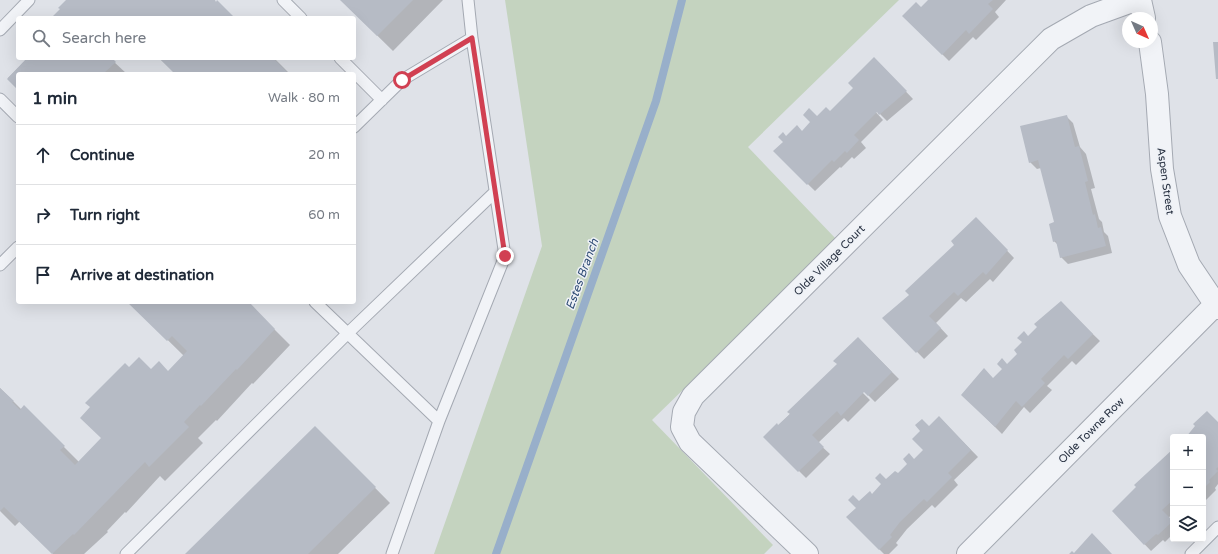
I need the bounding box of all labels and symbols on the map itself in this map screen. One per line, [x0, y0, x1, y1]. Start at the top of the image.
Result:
north arrow [1122, 12, 1158, 48]
route start [393, 71, 411, 89]
street label: Aspen Street [1154, 147, 1177, 215]
street label: Olde Village Court [791, 222, 867, 298]
water label: Estes Branch [563, 236, 601, 311]
route end [496, 247, 514, 265]
street label: Olde Towne Row [1056, 394, 1127, 466]

